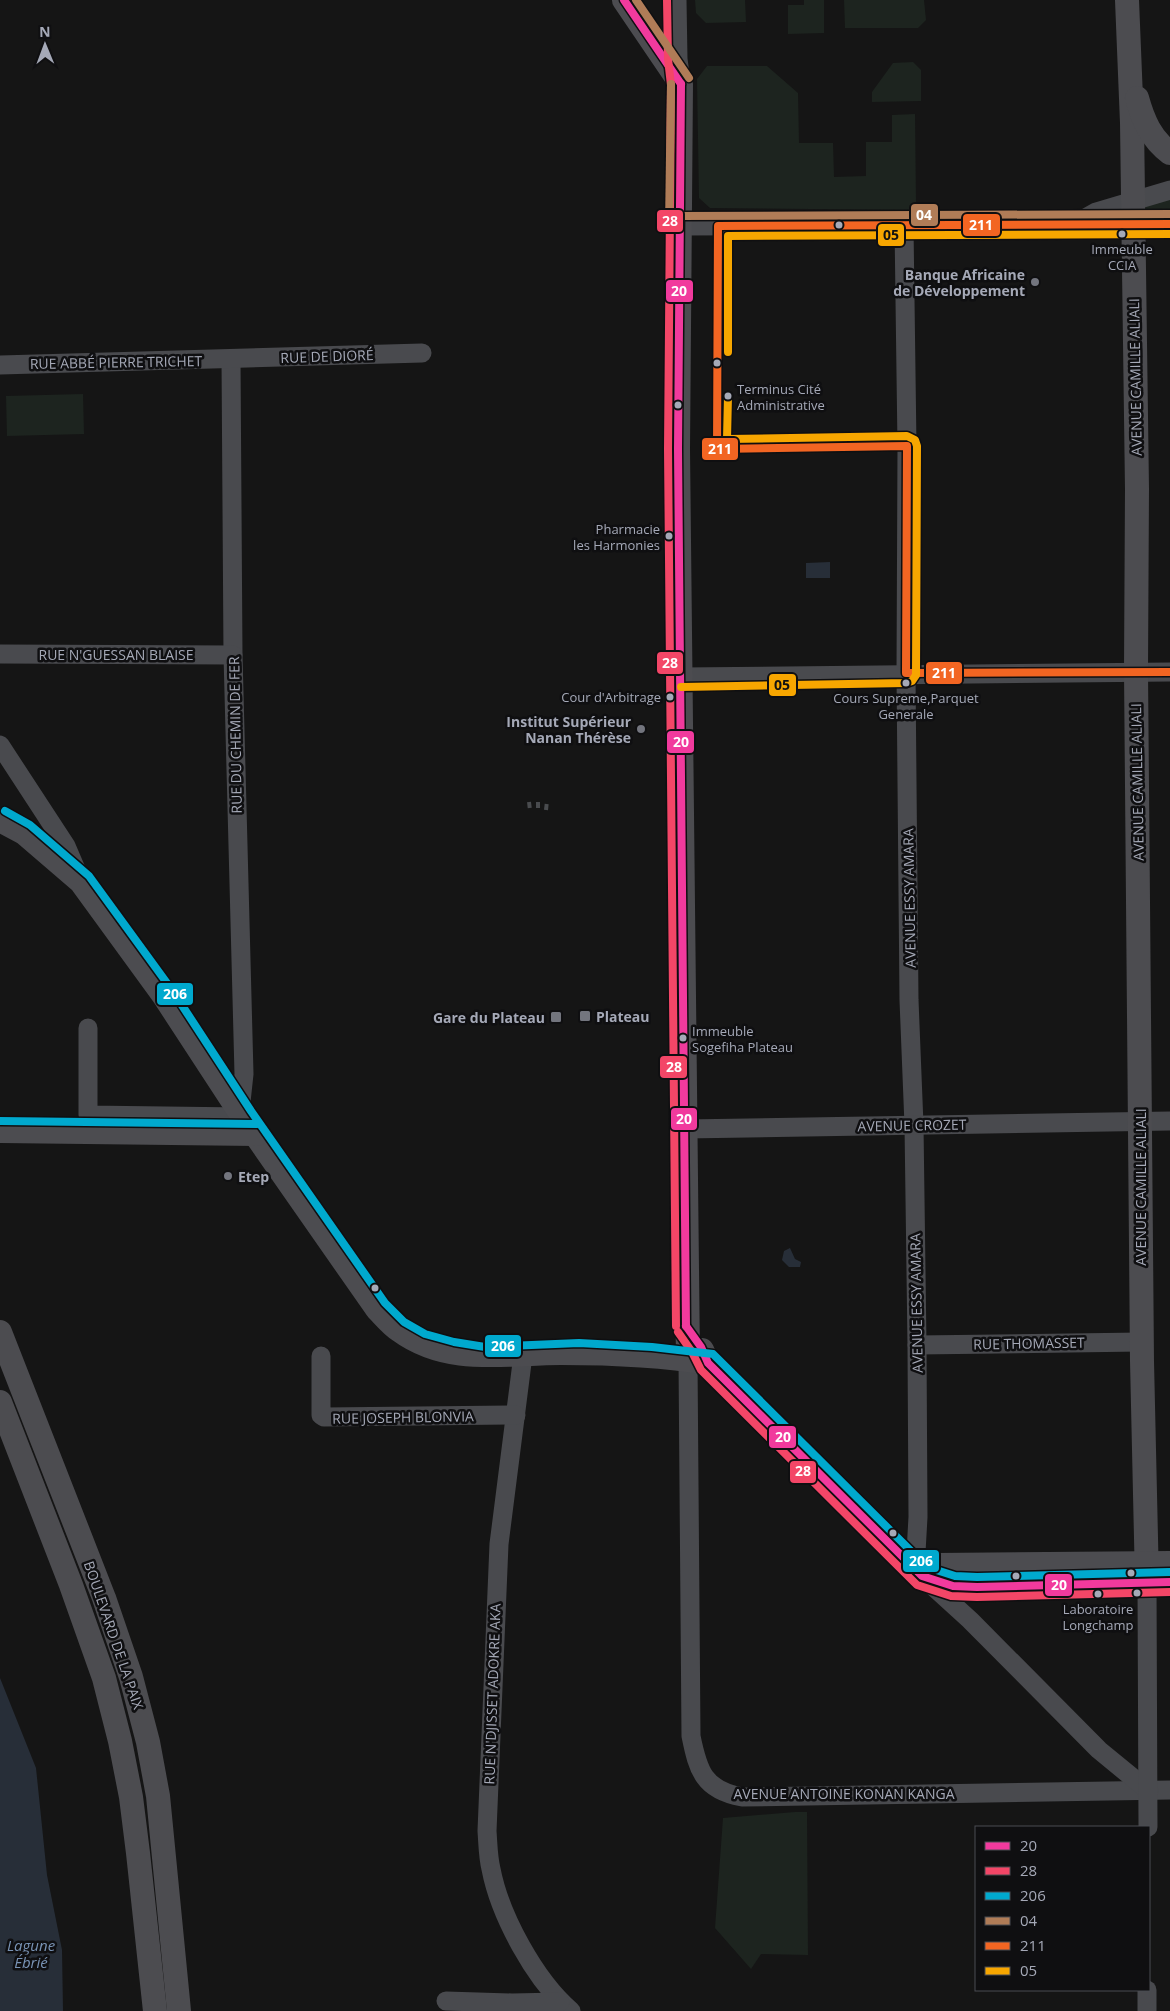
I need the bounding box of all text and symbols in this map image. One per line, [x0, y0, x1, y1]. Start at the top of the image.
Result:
north arrow [20, 20, 70, 70]
text: N [39, 22, 51, 41]
line badge: 04 [910, 203, 939, 227]
text: 04 [916, 205, 932, 224]
line badge: 28 [656, 209, 684, 233]
text: 28 [662, 211, 678, 230]
line badge: 211 [962, 213, 1001, 237]
text: 211 [969, 215, 993, 234]
unlabelled marker [834, 220, 844, 230]
line badge: 05 [877, 223, 905, 247]
text: 05 [883, 225, 899, 244]
marker: Immeuble CCIA [1117, 229, 1127, 239]
place label: Immeuble CCIA [1091, 240, 1153, 274]
place label: Banque Africaine de Développement [893, 265, 1025, 300]
marker: Banque Africaine de Développement [1029, 276, 1041, 288]
line badge: 20 [665, 279, 694, 303]
text: 20 [671, 281, 687, 300]
street label: AVENUE CAMILLE ALIALI [1124, 298, 1146, 456]
street label: RUE DE DIORÉ [280, 345, 374, 367]
street label: RUE ABBÉ PIERRE TRICHET [30, 351, 203, 373]
unlabelled marker [712, 358, 722, 368]
place label: Terminus Cité Administrative [737, 380, 825, 414]
marker: Terminus Cité Administrative [723, 391, 733, 401]
unlabelled marker [673, 400, 683, 410]
line badge: 211 [701, 437, 739, 461]
text: 211 [708, 439, 732, 458]
place label: Pharmacie les Harmonies [573, 520, 660, 554]
marker: Pharmacie les Harmonies [664, 531, 674, 541]
street label: RUE N'GUESSAN BLAISE [39, 645, 194, 664]
line badge: 28 [656, 651, 684, 675]
text: 28 [662, 653, 678, 672]
street label: RUE DU CHEMIN DE FER [224, 656, 246, 814]
line badge: 211 [925, 661, 963, 685]
text: 211 [932, 663, 956, 682]
line badge: 05 [768, 673, 797, 697]
text: 05 [774, 675, 790, 694]
marker: Cours Supreme,Parquet Generale [901, 678, 911, 688]
place label: Cour d'Arbitrage [561, 688, 661, 706]
place label: Cours Supreme,Parquet Generale [833, 689, 979, 723]
marker: Cour d'Arbitrage [665, 692, 675, 702]
street label: AVENUE CAMILLE ALIALI [1126, 703, 1148, 861]
place label: Institut Supérieur Nanan Thérèse [506, 712, 632, 747]
marker: Institut Supérieur Nanan Thérèse [635, 723, 647, 735]
line badge: 20 [666, 730, 695, 754]
text: 20 [673, 732, 689, 751]
street label: AVENUE ESSY AMARA [898, 828, 920, 968]
line badge: 206 [156, 982, 194, 1006]
text: 206 [163, 984, 187, 1003]
place label: Plateau [596, 1007, 650, 1026]
place label: Gare du Plateau [433, 1008, 545, 1027]
marker: Plateau [578, 1009, 592, 1023]
marker: Gare du Plateau [549, 1010, 563, 1024]
place label: Immeuble Sogefiha Plateau [692, 1022, 793, 1056]
marker: Immeuble Sogefiha Plateau [678, 1033, 688, 1043]
line badge: 28 [659, 1055, 688, 1079]
text: 28 [666, 1057, 682, 1076]
line badge: 20 [670, 1107, 698, 1131]
street label: AVENUE CAMILLE ALIALI [1131, 1108, 1150, 1266]
text: 20 [676, 1109, 692, 1128]
street label: AVENUE CROZET [857, 1115, 967, 1135]
place label: Etep [238, 1167, 269, 1186]
marker: Etep [222, 1170, 234, 1182]
street label: AVENUE ESSY AMARA [905, 1233, 927, 1373]
unlabelled marker [370, 1283, 380, 1293]
street label: RUE THOMASSET [973, 1333, 1085, 1353]
line badge: 206 [484, 1334, 522, 1358]
text: 206 [491, 1336, 515, 1355]
street label: RUE JOSEPH BLONVIA [332, 1406, 474, 1428]
line badge: 20 [768, 1425, 797, 1449]
text: 20 [775, 1427, 791, 1446]
line badge: 28 [789, 1460, 817, 1484]
text: 28 [795, 1461, 811, 1480]
unlabelled marker [888, 1528, 898, 1538]
line badge: 206 [902, 1549, 940, 1573]
text: 206 [909, 1551, 933, 1570]
street label: BOULEVARD DE LA PAIX [80, 1558, 149, 1712]
unlabelled marker [1126, 1568, 1136, 1578]
unlabelled marker [1011, 1571, 1021, 1581]
line badge: 20 [1044, 1573, 1073, 1597]
text: 20 [1051, 1575, 1067, 1594]
unlabelled marker [1132, 1588, 1142, 1598]
marker: Laboratoire Longchamp [1093, 1589, 1103, 1599]
place label: Laboratoire Longchamp [1062, 1600, 1134, 1634]
street label: RUE N'DJISSET ADOKRE AKA [479, 1603, 505, 1785]
street label: AVENUE ANTOINE KONAN KANGA [733, 1784, 955, 1803]
legend [975, 1826, 1150, 1991]
text: 20 [1020, 1835, 1037, 1855]
text: 28 [1020, 1860, 1037, 1880]
text: 206 [1020, 1885, 1046, 1905]
text: 04 [1020, 1910, 1038, 1930]
water label: Lagune Ébrié [7, 1935, 56, 1972]
text: 211 [1020, 1935, 1046, 1955]
text: 05 [1020, 1960, 1037, 1980]

